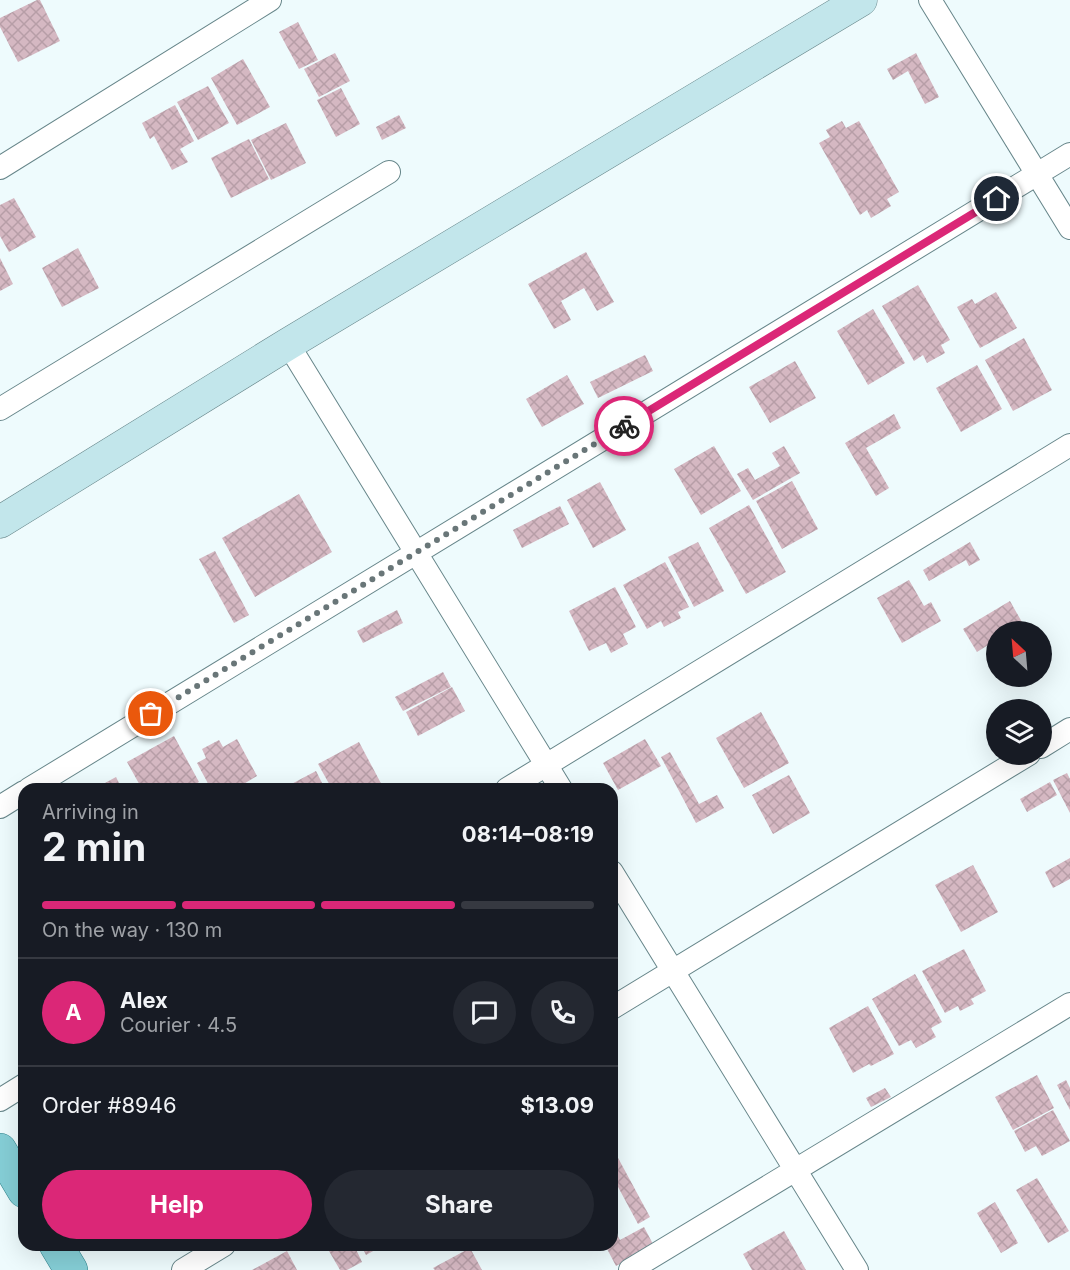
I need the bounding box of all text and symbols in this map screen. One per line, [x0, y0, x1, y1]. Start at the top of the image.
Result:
pin [971, 173, 1022, 224]
icon: home [980, 182, 1013, 215]
courier [594, 396, 654, 456]
icon: bike [608, 410, 641, 443]
north arrow [986, 621, 1052, 687]
map controls [986, 621, 1052, 765]
pin [125, 688, 176, 739]
icon: bag [134, 697, 167, 730]
button: layers [986, 699, 1052, 765]
text: Arriving in [42, 800, 139, 824]
text: 08:14–08:19 [462, 821, 594, 847]
text: 2 min [42, 823, 146, 870]
text: On the way · 130 m [42, 918, 222, 942]
button: chat [453, 981, 516, 1044]
button: phone [531, 981, 594, 1044]
text: Alex [120, 987, 168, 1013]
text: A [65, 999, 82, 1025]
text: Courier · 4.5 [120, 1013, 237, 1037]
text: Order #8946 [42, 1092, 177, 1118]
text: $13.09 [521, 1092, 594, 1118]
button: Help [42, 1170, 312, 1239]
button: Share [324, 1170, 594, 1239]

